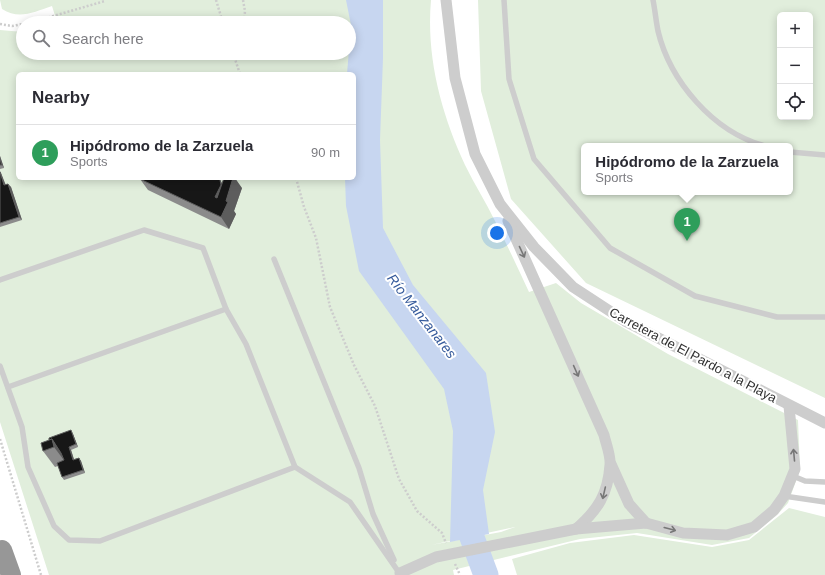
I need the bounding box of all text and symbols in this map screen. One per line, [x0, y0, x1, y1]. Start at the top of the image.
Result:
map controls [777, 12, 813, 120]
button: + [777, 12, 813, 48]
search box [16, 16, 356, 60]
icon: search [30, 27, 52, 49]
text: Search here [62, 30, 144, 47]
button: − [777, 48, 813, 84]
button: locate [777, 84, 813, 120]
text: Nearby [32, 88, 90, 107]
text: Hipódromo de la Zarzuela [70, 137, 253, 154]
popup [581, 143, 793, 195]
text: 1 [41, 145, 49, 160]
text: 90 m [311, 145, 340, 160]
text: Hipódromo de la Zarzuela [595, 153, 779, 170]
text: Sports [70, 154, 108, 169]
text: Sports [595, 170, 633, 185]
pin: 1 [674, 208, 700, 241]
your location [487, 223, 507, 243]
one-way arrow [519, 246, 526, 258]
water label: Río Manzanares [384, 271, 460, 361]
street label: Carretera de El Pardo a la Playa [607, 304, 780, 406]
one-way arrow [572, 364, 580, 376]
one-way arrow [790, 449, 798, 462]
one-way arrow [599, 487, 607, 500]
one-way arrow [663, 526, 676, 533]

